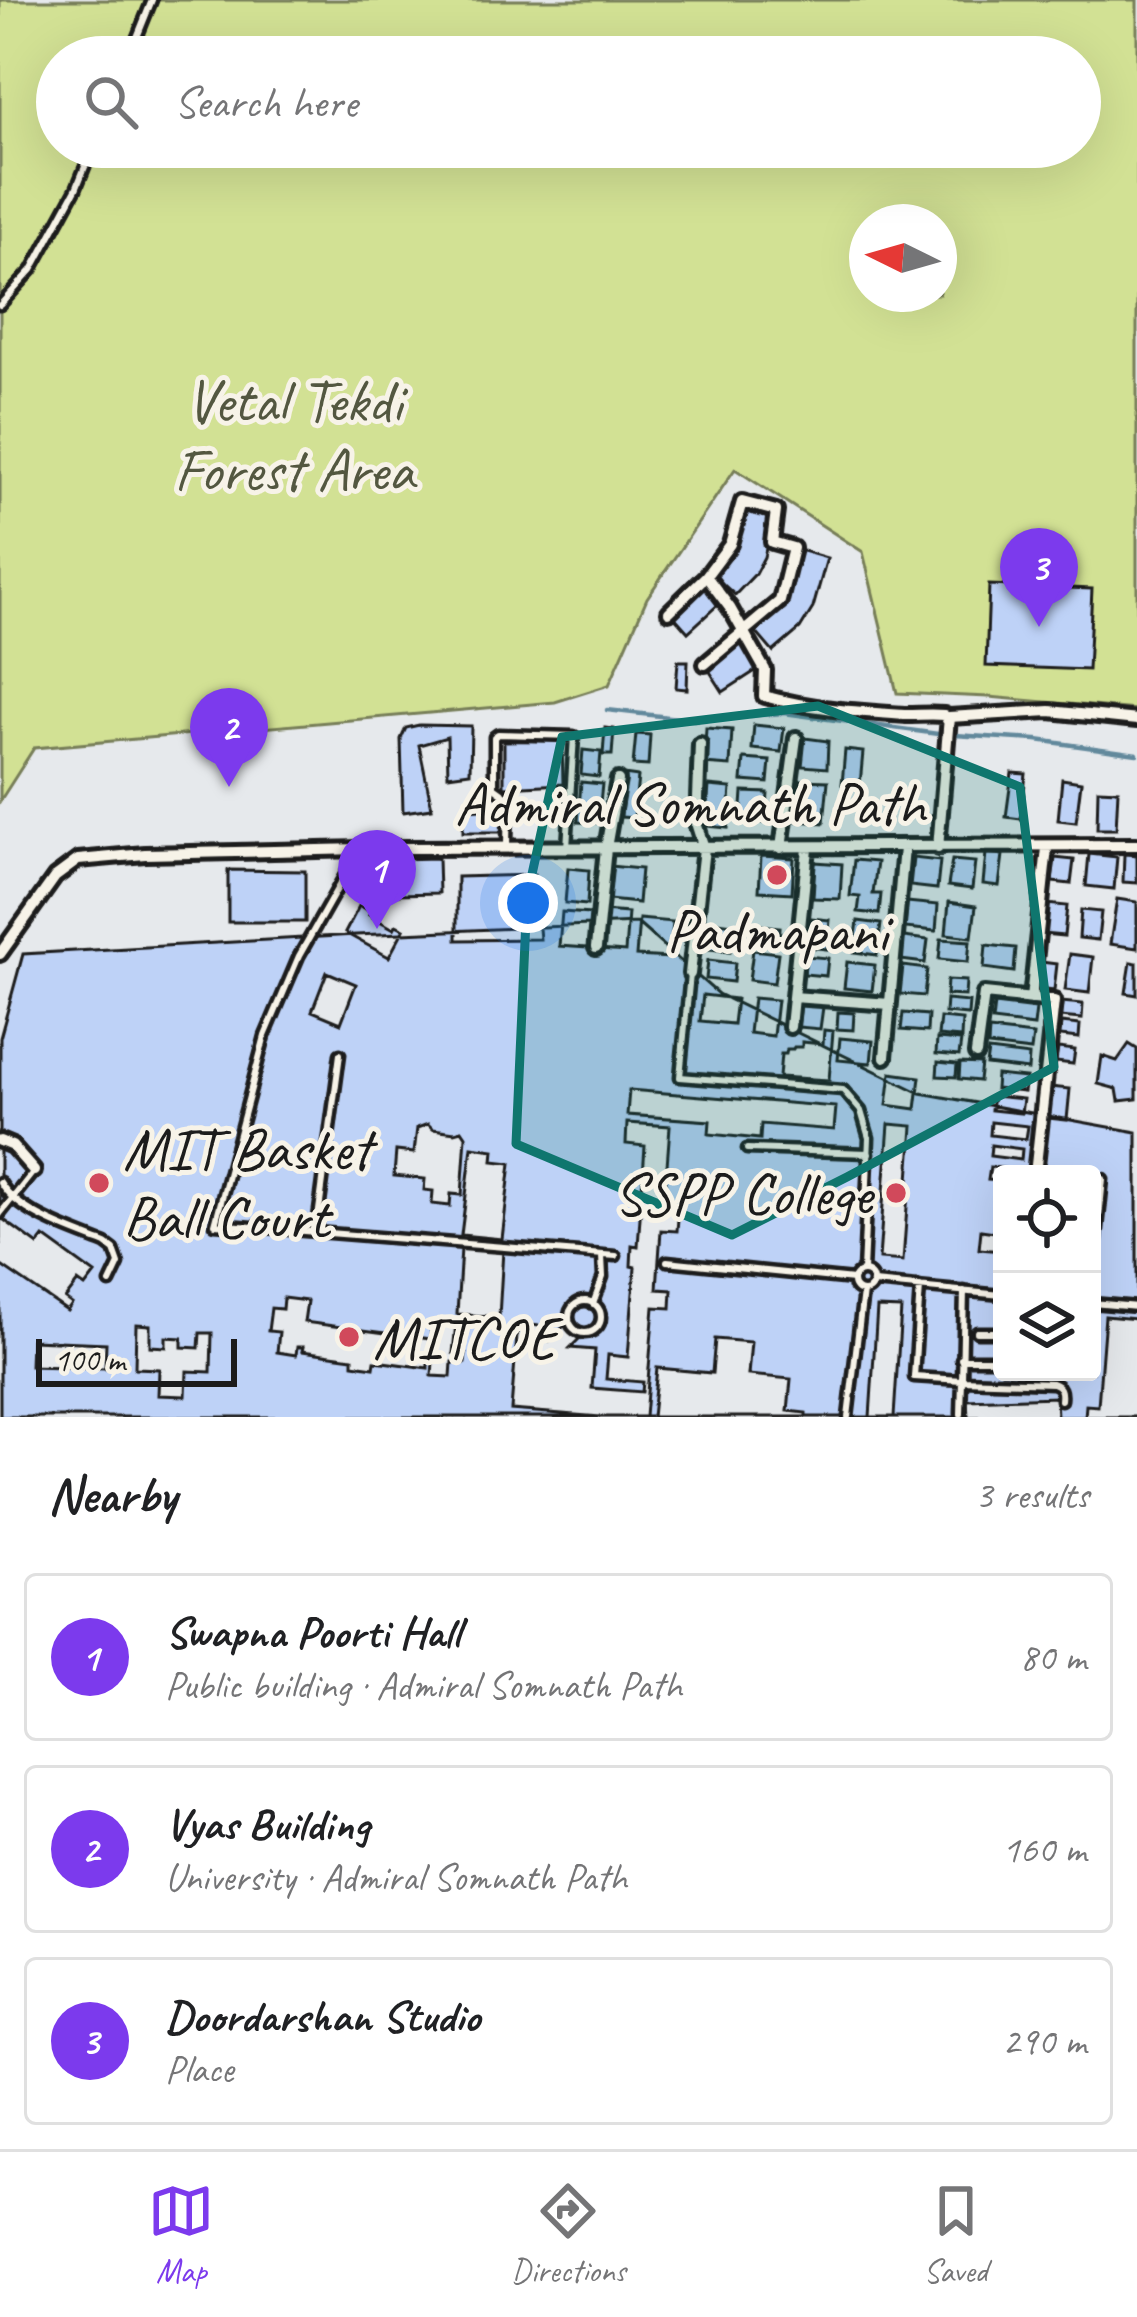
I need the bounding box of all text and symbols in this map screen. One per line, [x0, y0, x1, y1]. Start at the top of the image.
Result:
search box [36, 36, 1101, 168]
icon: search [78, 69, 144, 135]
text: Search here [174, 74, 357, 131]
north arrow [849, 204, 957, 312]
park label: Vetal Tekdi Forest Area [174, 363, 418, 508]
pin: 3 [1000, 528, 1078, 627]
pin: 2 [190, 688, 268, 787]
street label: Admiral Somnath Path [455, 766, 928, 842]
pin: 1 [338, 830, 416, 929]
marker: Padmapani [764, 862, 790, 888]
your location [498, 873, 558, 933]
place label: Padmapani [666, 893, 895, 969]
place label: MIT Basket Ball Court [123, 1111, 379, 1256]
place label: SSPP College [614, 1156, 875, 1232]
map controls [993, 1165, 1101, 1381]
button: locate [993, 1165, 1101, 1273]
marker: MIT Basket Ball Court [86, 1170, 112, 1196]
marker: SSPP College [883, 1180, 909, 1206]
button: layers [993, 1273, 1101, 1381]
place label: MITCOE [373, 1300, 564, 1376]
marker: MITCOE [336, 1324, 362, 1350]
scale bar [36, 1333, 237, 1386]
text: 100 m [54, 1339, 125, 1381]
text: Nearby [48, 1463, 176, 1527]
text: 3 results [975, 1471, 1089, 1520]
text: Swapna Poorti Hall [165, 1604, 460, 1661]
text: 1 [81, 1633, 99, 1682]
text: 80 m [1020, 1633, 1086, 1682]
text: Public building · Admiral Somnath Path [165, 1661, 682, 1710]
text: Vyas Building [165, 1796, 370, 1853]
text: 2 [81, 1825, 99, 1874]
text: 160 m [1002, 1825, 1086, 1874]
text: University · Admiral Somnath Path [165, 1853, 627, 1902]
text: Doordarshan Studio [165, 1988, 480, 2045]
text: 3 [81, 2017, 99, 2066]
text: 290 m [1002, 2017, 1086, 2066]
text: Place [165, 2045, 233, 2094]
tab: Map [148, 2178, 214, 2292]
tab: Directions [511, 2178, 626, 2292]
tab: Saved [923, 2178, 989, 2292]

